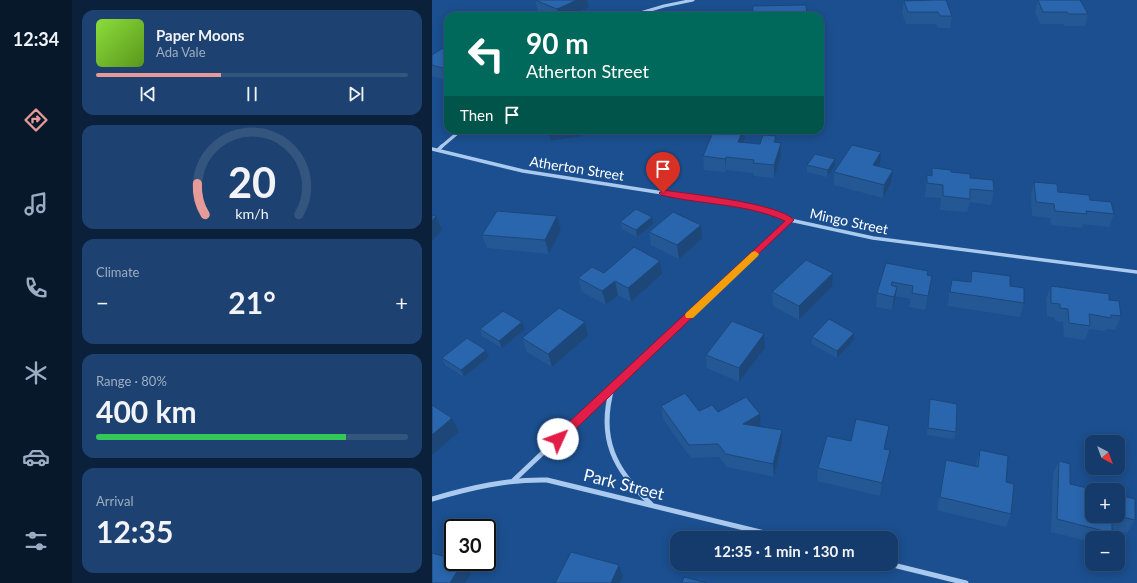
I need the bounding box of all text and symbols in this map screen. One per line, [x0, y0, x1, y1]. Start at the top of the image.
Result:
text: Paper Moons [156, 26, 244, 44]
text: 90 m [526, 26, 589, 60]
text: 12:34 [13, 28, 59, 50]
icon: left [460, 28, 512, 80]
text: Ada Vale [156, 44, 206, 60]
text: Atherton Street [526, 60, 649, 82]
icon: previous [137, 83, 159, 105]
icon: pause [241, 83, 263, 105]
icon: next [345, 83, 367, 105]
icon: arrive [501, 104, 523, 126]
icon: directions [22, 106, 50, 134]
text: Then [460, 106, 493, 124]
street label: Atherton Street [528, 152, 626, 184]
pin [646, 152, 680, 193]
text: 20 [228, 157, 276, 207]
icon: arrive [652, 158, 674, 180]
icon: music [22, 190, 50, 218]
text: km/h [235, 204, 269, 221]
street label: Mingo Street [808, 204, 890, 238]
text: Climate [96, 264, 139, 280]
icon: phone [22, 274, 50, 302]
text: 21° [228, 284, 276, 320]
text: − [96, 289, 109, 316]
text: + [395, 289, 408, 316]
icon: climate [22, 359, 50, 387]
text: Range · 80% [96, 373, 167, 389]
text: 400 km [96, 393, 197, 429]
position arrow [537, 418, 579, 460]
north arrow [1085, 435, 1125, 475]
map controls [1085, 435, 1125, 571]
icon: car [22, 443, 50, 471]
street label: Park Street [582, 464, 666, 504]
button: + [1085, 483, 1125, 523]
text: Arrival [96, 493, 133, 509]
text: 12:35 [96, 513, 173, 549]
speed limit sign: 30 [444, 519, 496, 571]
icon: filters [22, 527, 50, 555]
button: − [1085, 531, 1125, 571]
text: 12:35 · 1 min · 130 m [714, 542, 854, 560]

